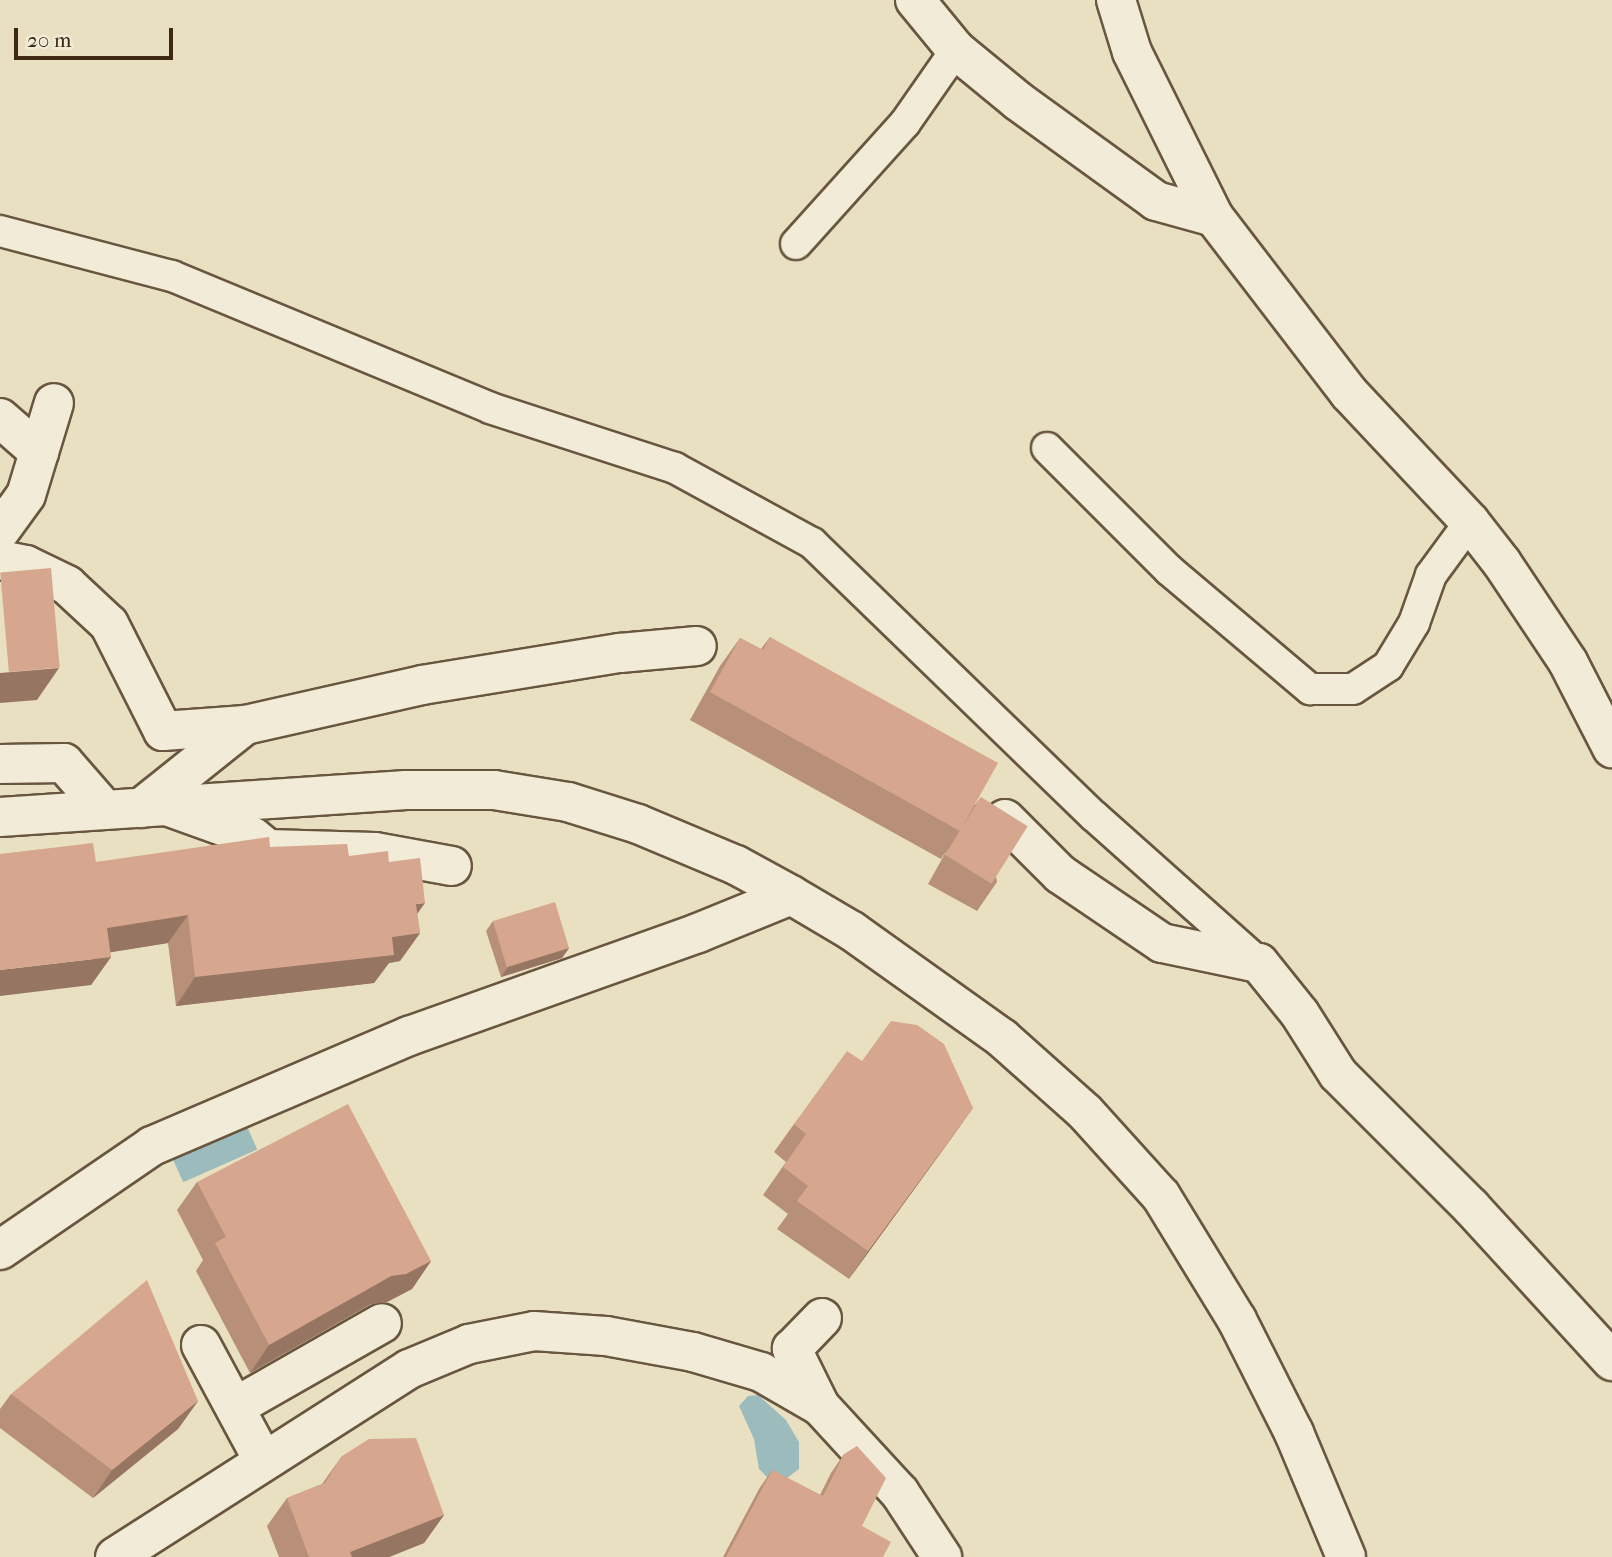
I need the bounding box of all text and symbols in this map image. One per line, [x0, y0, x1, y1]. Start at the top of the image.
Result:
scale bar [18, 14, 177, 58]
text: 20 m [27, 28, 71, 52]

